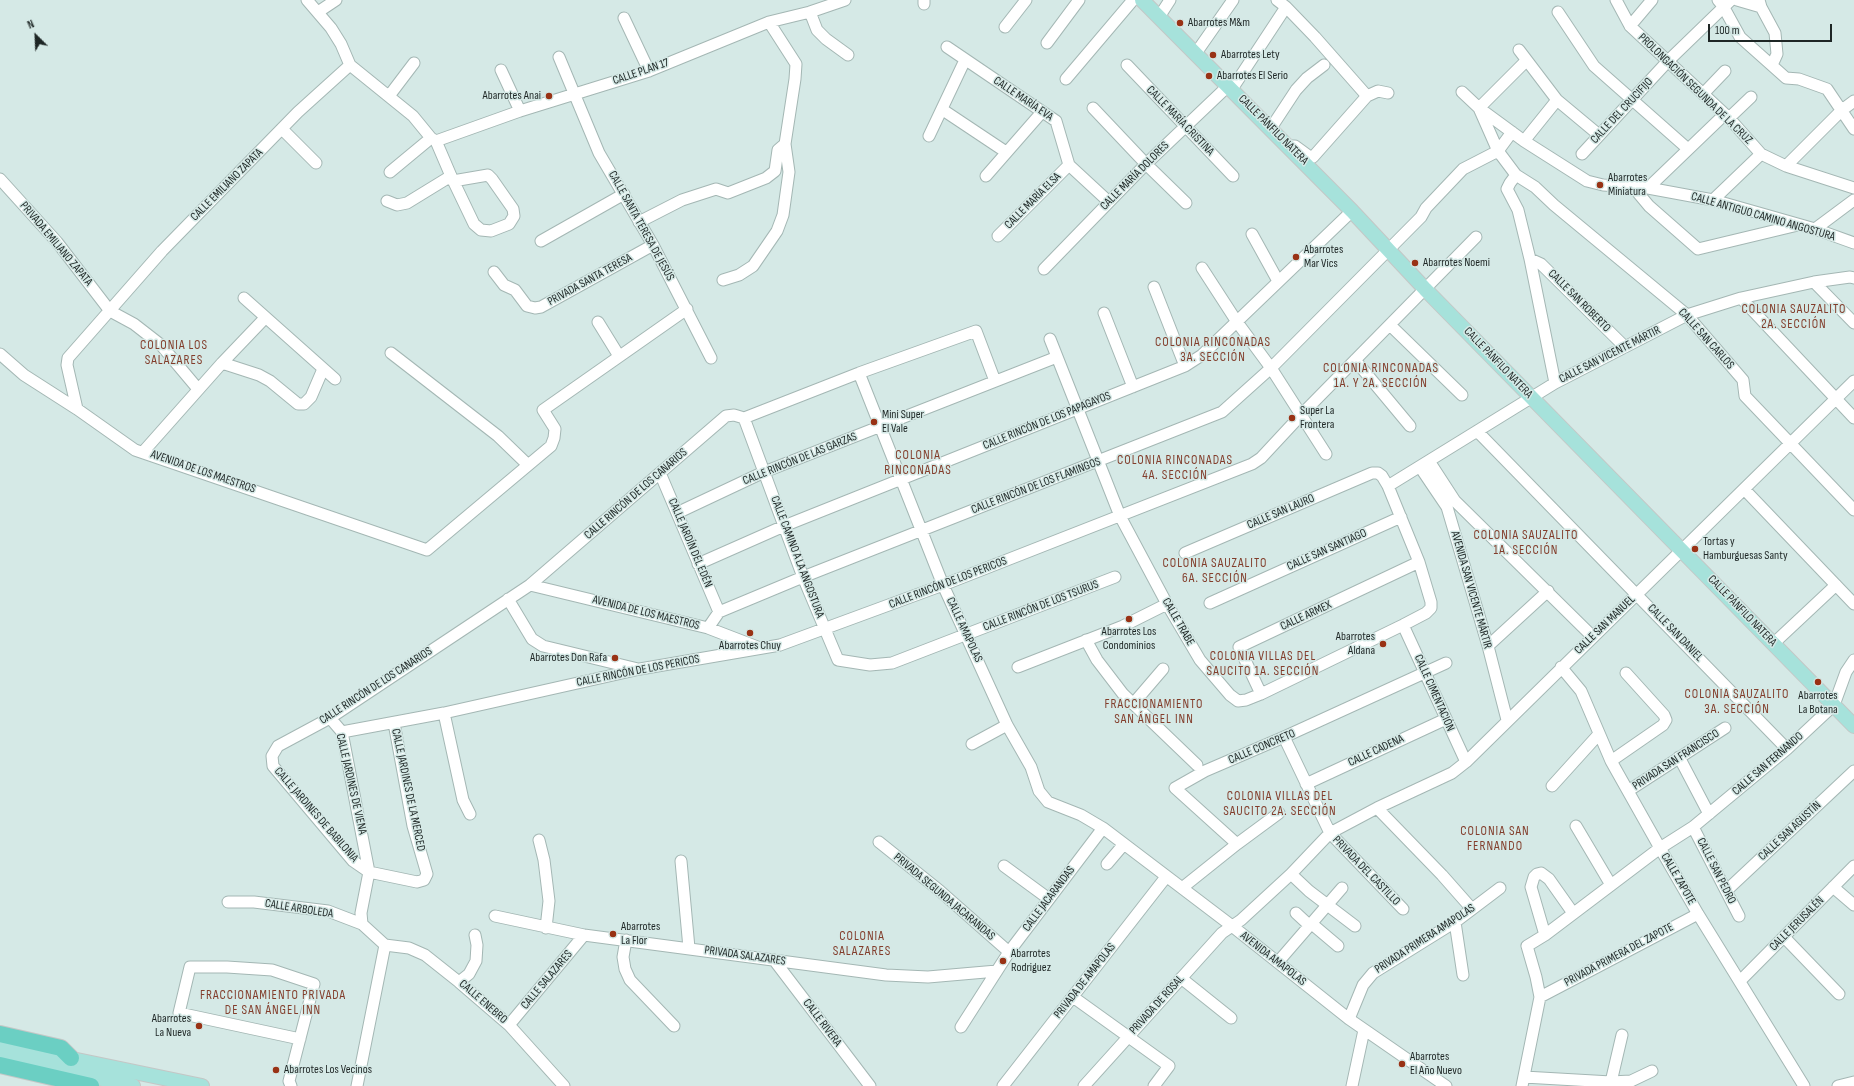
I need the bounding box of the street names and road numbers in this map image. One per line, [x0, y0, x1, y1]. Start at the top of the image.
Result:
street label: PROLONGACIÓN SEGUNDA DE LA CRUZ [1635, 31, 1755, 147]
street label: CALLE PLAN 17 [611, 56, 671, 88]
street label: CALLE MARÍA EVA [990, 74, 1056, 124]
street label: CALLE DEL CRUCIFIJO [1588, 75, 1656, 147]
street label: CALLE MARÍA CRISTINA [1143, 83, 1217, 159]
street label: CALLE PÁNFILO NATERA [1235, 92, 1311, 168]
street label: CALLE MARÍA DOLORES [1098, 139, 1172, 213]
street label: CALLE EMILIANO ZAPATA [188, 146, 266, 224]
street label: CALLE SANTA TERESA DE JESÚS [605, 169, 677, 283]
street label: CALLE MARÍA ELSA [1002, 170, 1064, 232]
street label: CALLE ANTIGUO CAMINO ANGOSTURA [1689, 190, 1837, 244]
street label: PRIVADA EMILIANO ZAPATA [17, 199, 95, 289]
street label: PRIVADA SANTA TERESA [545, 251, 635, 309]
street label: CALLE SAN ROBERTO [1545, 267, 1613, 335]
street label: CALLE SAN CARLOS [1675, 306, 1737, 372]
street label: CALLE SAN VICENTE MÁRTIR [1557, 323, 1663, 387]
street label: CALLE PÁNFILO NATERA [1460, 325, 1536, 401]
street label: CALLE RINCÓN DE LOS PAPAGAYOS [981, 389, 1113, 453]
street label: CALLE RINCÓN DE LAS GARZAS [741, 429, 859, 489]
street label: CALLE RINCÓN DE LOS CANARIOS [582, 445, 690, 543]
street label: AVENIDA DE LOS MAESTROS [149, 447, 257, 497]
street label: CALLE RINCÓN DE LOS FLAMINGOS [969, 455, 1103, 517]
street label: CALLE SAN LAURO [1245, 491, 1317, 533]
street label: CALLE CAMINO A LA ANGOSTURA [767, 494, 827, 620]
street label: CALLE JARDÍN DEL EDÉN [665, 496, 715, 590]
street label: CALLE SAN SANTIAGO [1285, 526, 1369, 574]
street label: AVENIDA SAN VICENTE MÁRTIR [1447, 530, 1495, 650]
street label: CALLE RINCÓN DE LOS PERICOS [887, 554, 1009, 612]
street label: CALLE PÁNFILO NATERA [1704, 573, 1780, 649]
street label: CALLE RINCÓN DE LOS TSURUS [981, 577, 1101, 635]
street label: CALLE SAN MANUEL [1572, 592, 1638, 658]
street label: AVENIDA DE LOS MAESTROS [591, 593, 701, 633]
street label: CALLE AMAPOLAS [943, 595, 985, 665]
street label: CALLE TRABE [1159, 596, 1197, 648]
street label: CALLE ARMEX [1278, 598, 1334, 634]
street label: CALLE SAN DANIEL [1644, 601, 1706, 665]
street label: CALLE RINCÓN DE LOS CANARIOS [317, 644, 435, 728]
street label: CALLE RINCÓN DE LOS PERICOS [575, 652, 701, 690]
street label: CALLE CIMENTACIÓN [1411, 652, 1457, 734]
street label: CALLE CONCRETO [1226, 726, 1298, 768]
street label: CALLE JARDINES DE LA MERCED [388, 727, 428, 853]
street label: PRIVADA SAN FRANCISCO [1630, 727, 1722, 793]
street label: CALLE SAN FERNANDO [1730, 729, 1806, 799]
street label: CALLE JARDINES DE VIENA [332, 732, 370, 836]
street label: CALLE CADENA [1346, 732, 1406, 770]
street label: CALLE JARDINES DE BABILONIA [271, 765, 361, 865]
street label: CALLE SAN AGUSTÍN [1756, 798, 1824, 864]
street label: PRIVADA DEL CASTILLO [1329, 833, 1403, 909]
street label: CALLE SAN PEDRO [1693, 836, 1739, 906]
street label: PRIVADA SEGUNDA JACARANDAS [890, 850, 998, 944]
street label: CALLE ZAPOTE [1657, 851, 1699, 907]
street label: CALLE JACARANDAS [1020, 864, 1078, 934]
street label: CALLE JERUSALÉN [1767, 894, 1827, 954]
street label: CALLE ARBOLEDA [264, 896, 334, 922]
street label: PRIVADA PRIMERA AMAPOLAS [1372, 901, 1478, 977]
street label: PRIVADA PRIMERA DEL ZAPOTE [1562, 920, 1676, 990]
street label: AVENIDA AMAPOLAS [1237, 929, 1309, 989]
street label: PRIVADA DE AMAPOLAS [1051, 940, 1119, 1022]
street label: PRIVADA SALAZARES [703, 943, 787, 969]
street label: CALLE SALAZARES [518, 948, 576, 1012]
street label: PRIVADA DE ROSAL [1127, 972, 1187, 1038]
street label: CALLE ENEBRO [456, 977, 510, 1027]
street label: CALLE RIVERA [800, 996, 844, 1050]

